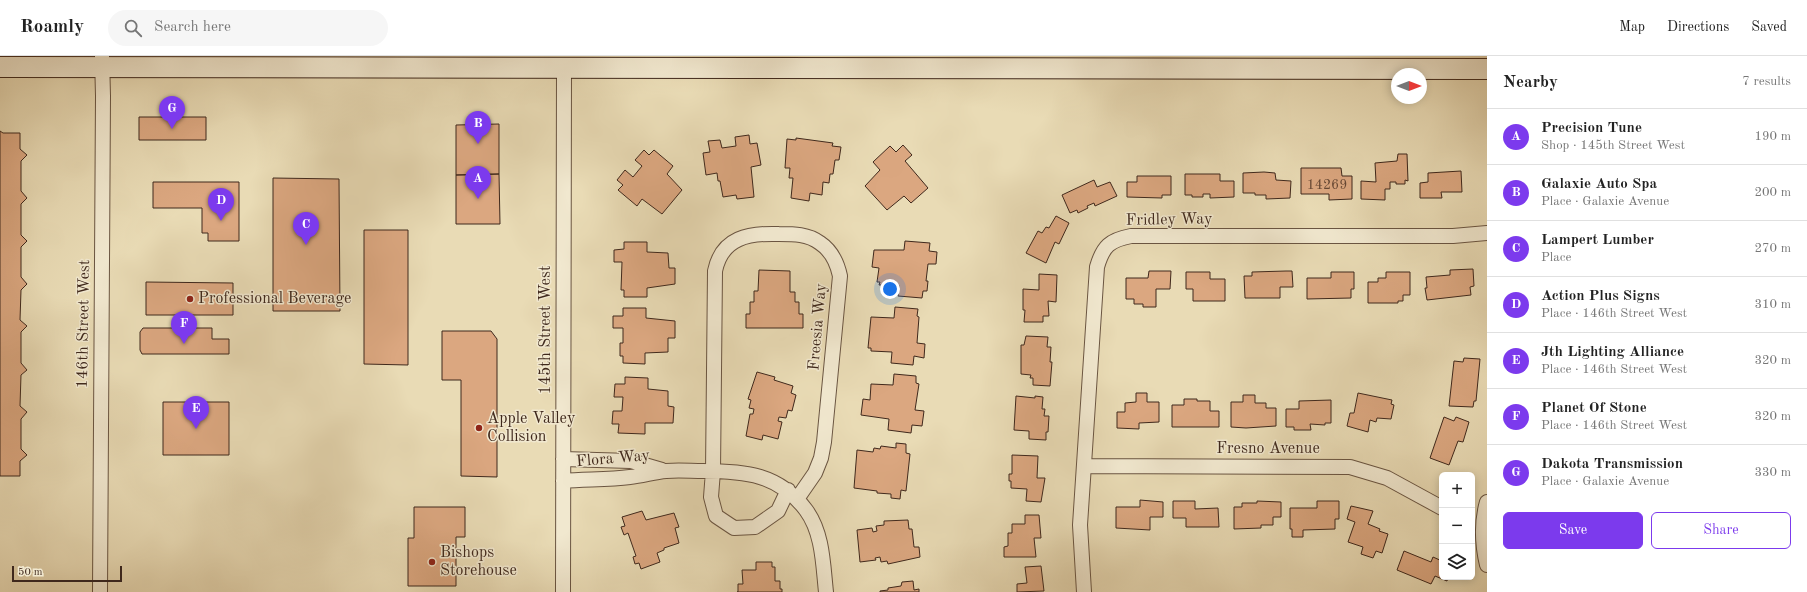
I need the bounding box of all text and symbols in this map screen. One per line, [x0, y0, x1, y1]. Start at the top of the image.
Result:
search box [108, 10, 388, 46]
icon: search [122, 17, 144, 39]
text: Roamly [20, 18, 84, 37]
text: Search here [154, 20, 231, 35]
text: Map [1619, 20, 1645, 34]
text: Directions [1667, 20, 1729, 34]
text: Saved [1751, 20, 1787, 34]
north arrow [1391, 68, 1427, 104]
text: Nearby [1503, 74, 1558, 91]
text: 7 results [1742, 75, 1791, 88]
pin: G [159, 96, 185, 129]
pin: B [465, 111, 491, 144]
text: Precision Tune [1541, 121, 1642, 136]
text: A [1511, 130, 1521, 143]
text: 190 m [1754, 130, 1791, 143]
text: Shop · 145th Street West [1541, 139, 1685, 152]
pin: A [465, 166, 491, 199]
text: Galaxie Auto Spa [1541, 177, 1657, 192]
house number: 14269 [1307, 178, 1347, 192]
text: B [1511, 186, 1521, 199]
text: 200 m [1754, 186, 1791, 199]
pin: D [208, 188, 234, 221]
text: Place · Galaxie Avenue [1541, 195, 1669, 208]
street label: Fridley Way [1126, 211, 1213, 229]
pin: C [293, 212, 319, 245]
text: Lampert Lumber [1541, 233, 1654, 248]
text: C [1512, 242, 1520, 255]
text: 270 m [1754, 242, 1791, 255]
text: Place [1541, 251, 1571, 264]
street label: 146th Street West [75, 259, 93, 389]
street label: 145th Street West [538, 265, 554, 394]
your location [880, 279, 900, 299]
street label: Freesia Way [806, 282, 830, 371]
text: Action Plus Signs [1541, 289, 1660, 304]
place label: Professional Beverage [198, 291, 351, 307]
marker: Professional Beverage [185, 294, 195, 304]
text: D [1511, 298, 1521, 311]
text: 310 m [1754, 298, 1791, 311]
text: Place · 146th Street West [1541, 307, 1687, 320]
pin: F [171, 311, 197, 344]
text: Jth Lighting Alliance [1541, 345, 1684, 360]
text: E [1512, 354, 1520, 367]
text: 320 m [1754, 354, 1791, 367]
text: Place · 146th Street West [1541, 363, 1687, 376]
pin: E [183, 396, 209, 429]
text: Planet Of Stone [1541, 401, 1647, 416]
text: F [1512, 410, 1520, 423]
text: 320 m [1754, 410, 1791, 423]
place label: Apple Valley Collision [487, 411, 576, 445]
text: Place · 146th Street West [1541, 419, 1687, 432]
marker: Apple Valley Collision [474, 423, 484, 433]
street label: Fresno Avenue [1216, 441, 1320, 457]
street label: Flora Way [575, 448, 651, 470]
text: Dakota Transmission [1541, 457, 1683, 472]
text: G [1511, 466, 1521, 479]
text: 330 m [1754, 466, 1791, 479]
map controls [1439, 472, 1475, 580]
button: + [1439, 472, 1475, 508]
text: Place · Galaxie Avenue [1541, 475, 1669, 488]
button: − [1439, 508, 1475, 544]
button: Save [1503, 512, 1643, 549]
button: Share [1651, 512, 1791, 549]
button: layers [1439, 544, 1475, 580]
place label: Bishops Storehouse [440, 545, 517, 579]
marker: Bishops Storehouse [427, 557, 437, 567]
scale bar [12, 564, 122, 583]
text: 50 m [18, 567, 43, 578]

